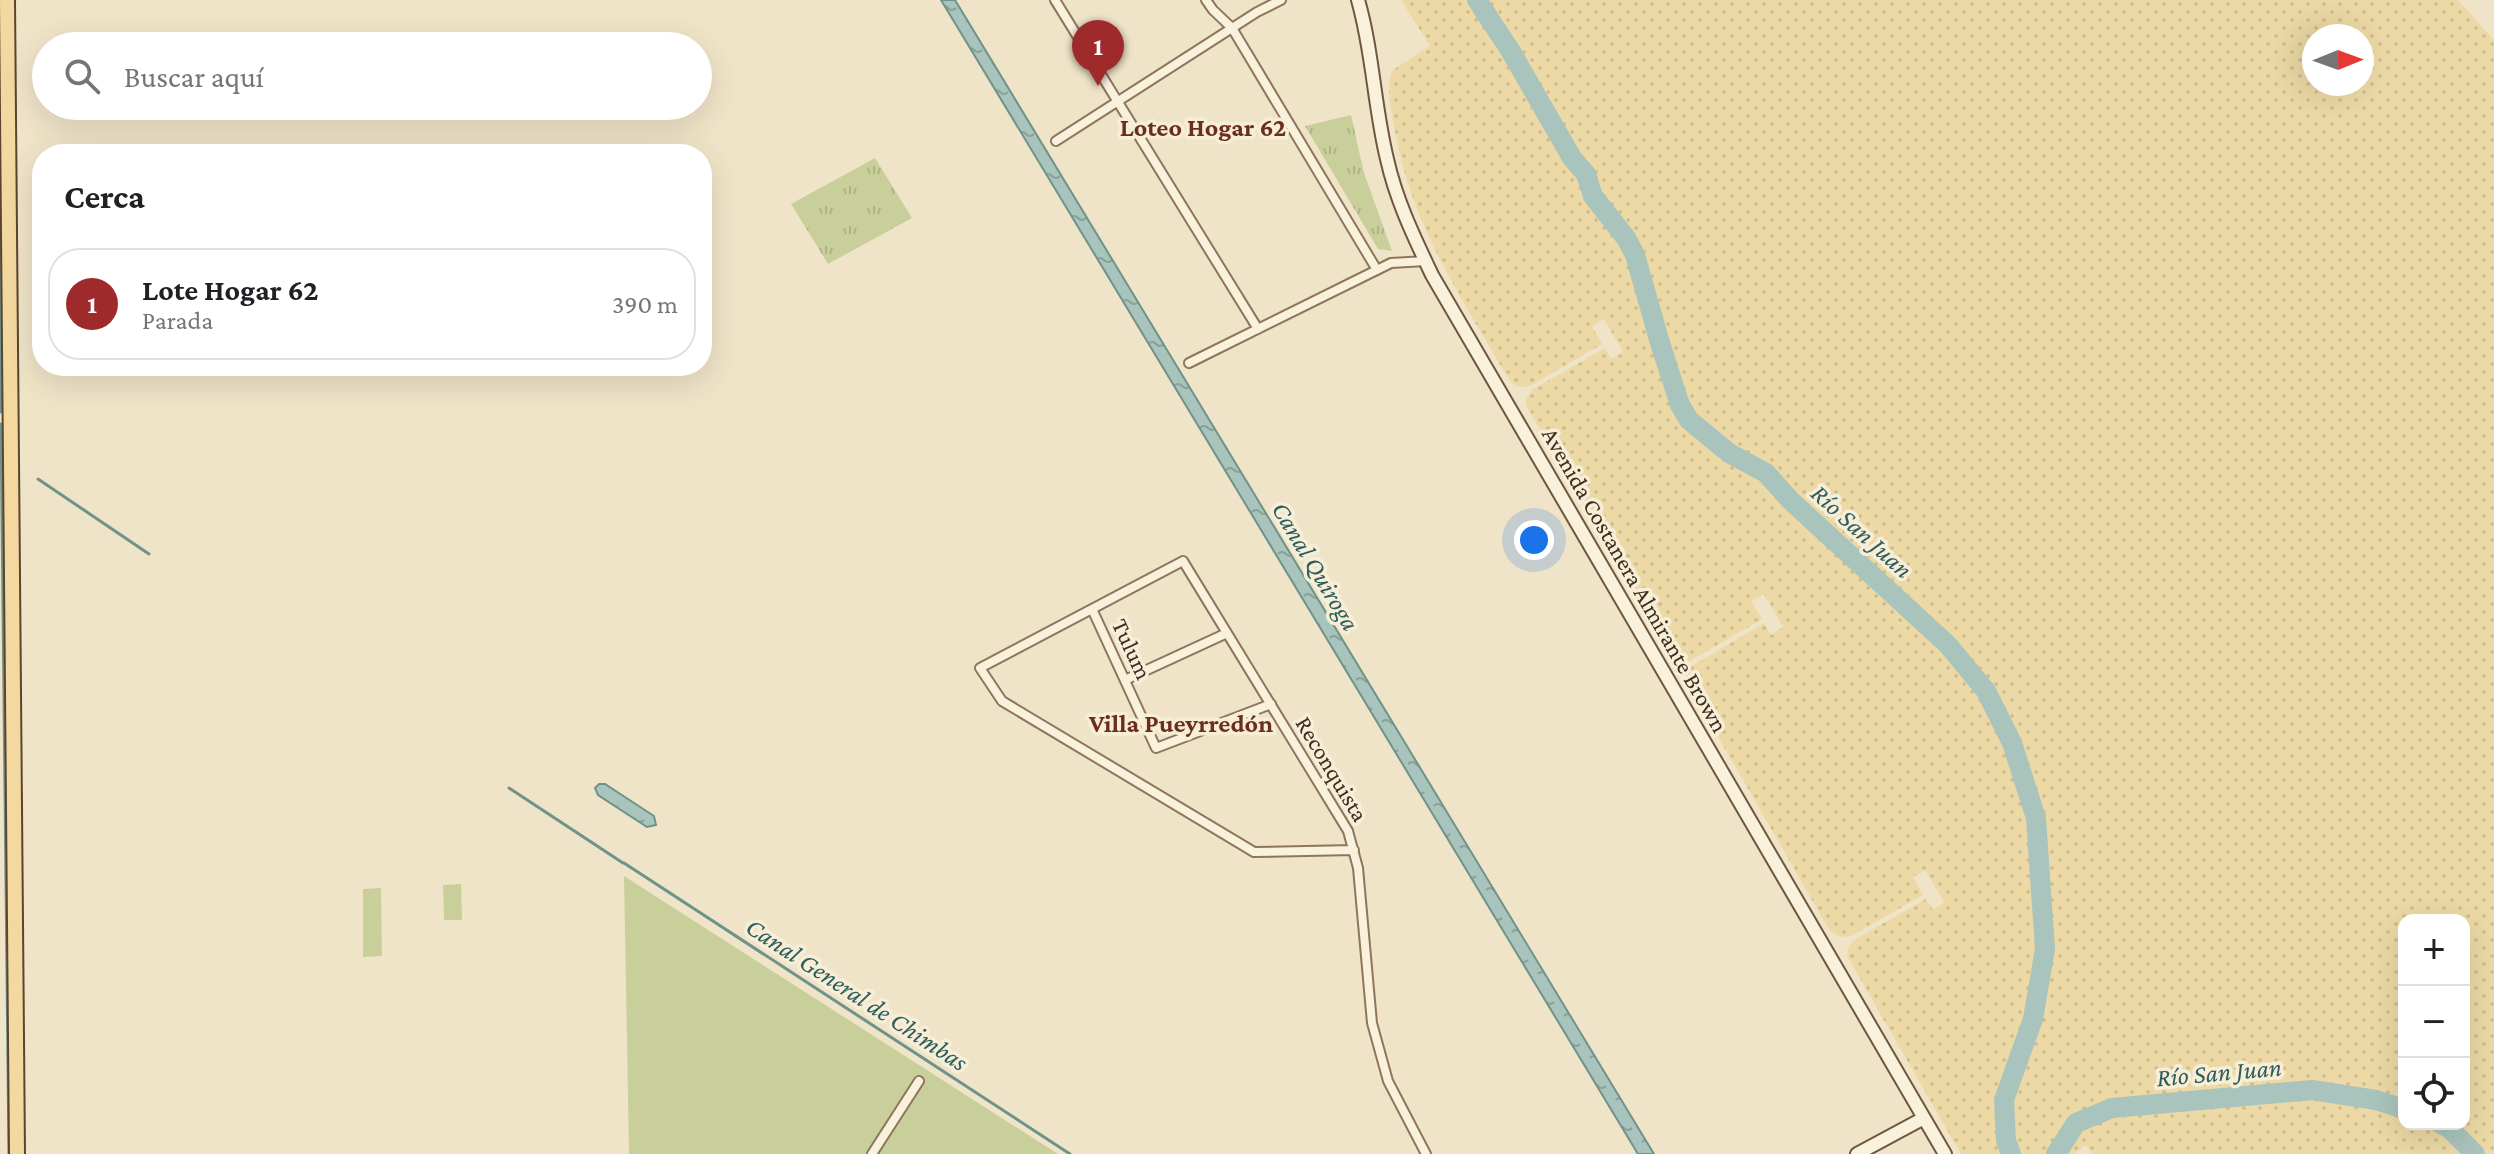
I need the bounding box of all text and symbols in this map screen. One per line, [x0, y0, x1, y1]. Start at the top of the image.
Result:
pin: 1 [1072, 20, 1124, 86]
north arrow [2302, 24, 2374, 96]
search box [32, 32, 712, 120]
icon: search [60, 54, 104, 98]
text: Buscar aquí [124, 60, 264, 93]
district label: Loteo Hogar 62 [1120, 113, 1286, 142]
text: Cerca [64, 178, 145, 215]
text: Lote Hogar 62 [142, 273, 319, 306]
text: 1 [87, 290, 97, 319]
text: 390 m [612, 290, 678, 319]
text: Parada [142, 306, 213, 335]
street label: Avenida Costanera Almirante Brown [1537, 423, 1734, 737]
water label: Río San Juan [1805, 479, 1918, 584]
water label: Canal Quiroga [1266, 497, 1365, 636]
your location [1514, 520, 1554, 560]
street label: Tulum [1107, 614, 1158, 683]
district label: Villa Pueyrredón [1088, 709, 1273, 738]
street label: Reconquista [1291, 711, 1374, 826]
water label: Canal General de Chimbas [741, 912, 973, 1077]
map controls [2398, 914, 2470, 1130]
button: + [2398, 914, 2470, 986]
button: − [2398, 986, 2470, 1058]
water label: Río San Juan [2155, 1053, 2283, 1092]
button: locate [2398, 1058, 2470, 1130]

